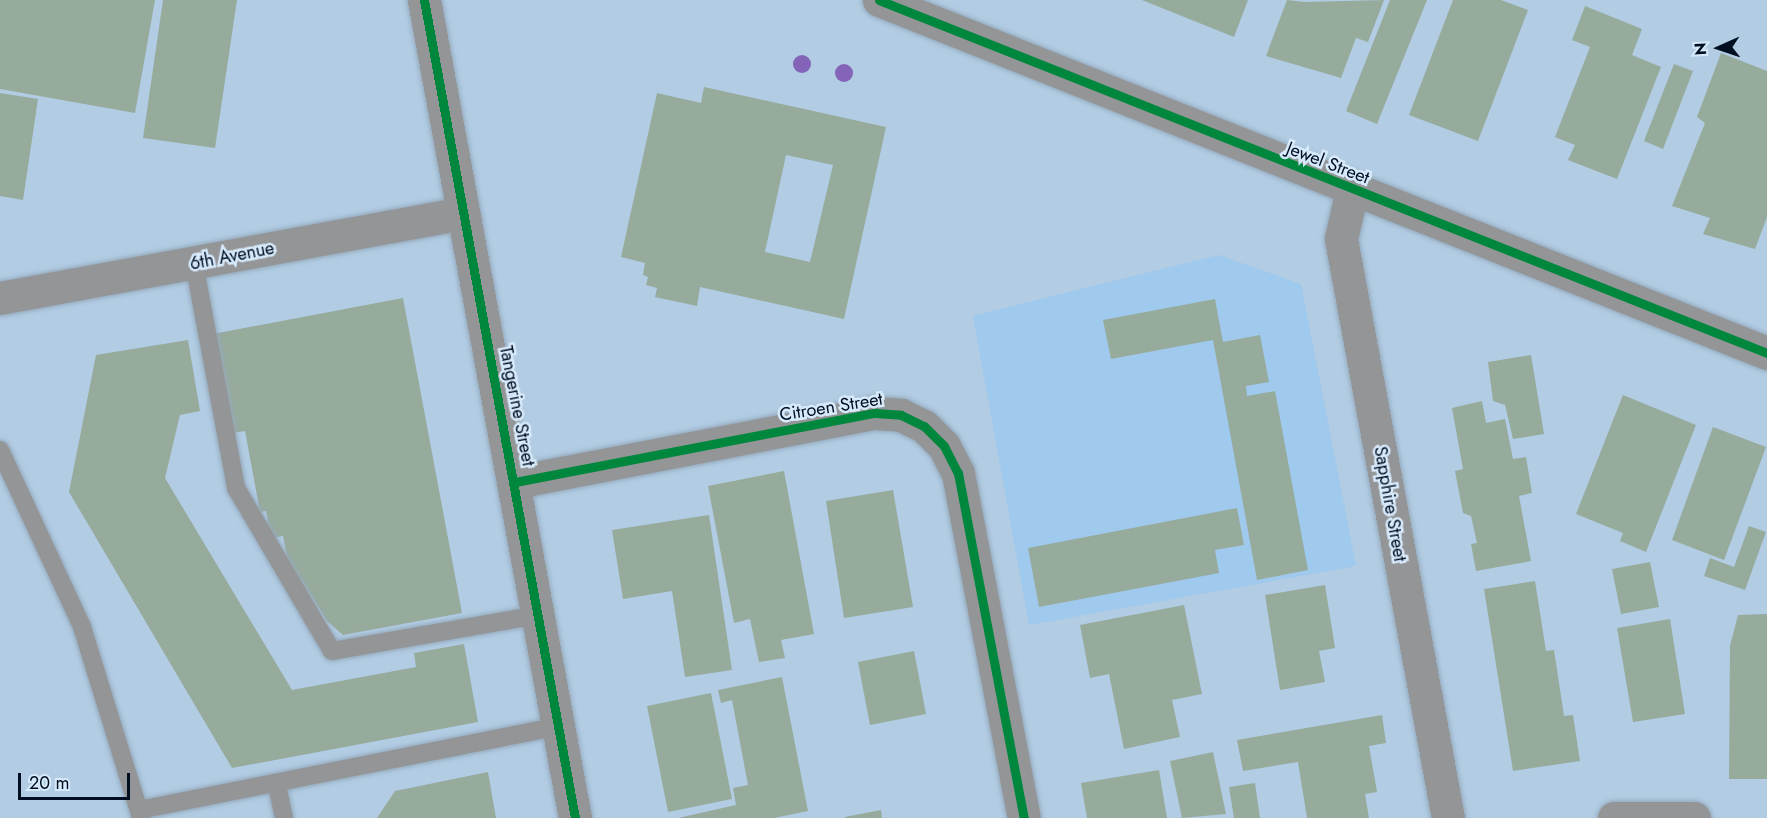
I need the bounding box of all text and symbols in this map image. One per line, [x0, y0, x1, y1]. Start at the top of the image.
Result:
north arrow [1689, 18, 1749, 78]
text: N [1689, 42, 1712, 56]
street label: Jewel Street [1283, 137, 1373, 189]
street label: 6th Avenue [188, 237, 276, 275]
street label: Tangerine Street [495, 344, 539, 468]
street label: Citroen Street [778, 388, 884, 426]
street label: Sapphire Street [1369, 445, 1411, 563]
scale bar [21, 761, 134, 799]
text: 20 m [29, 770, 69, 796]

